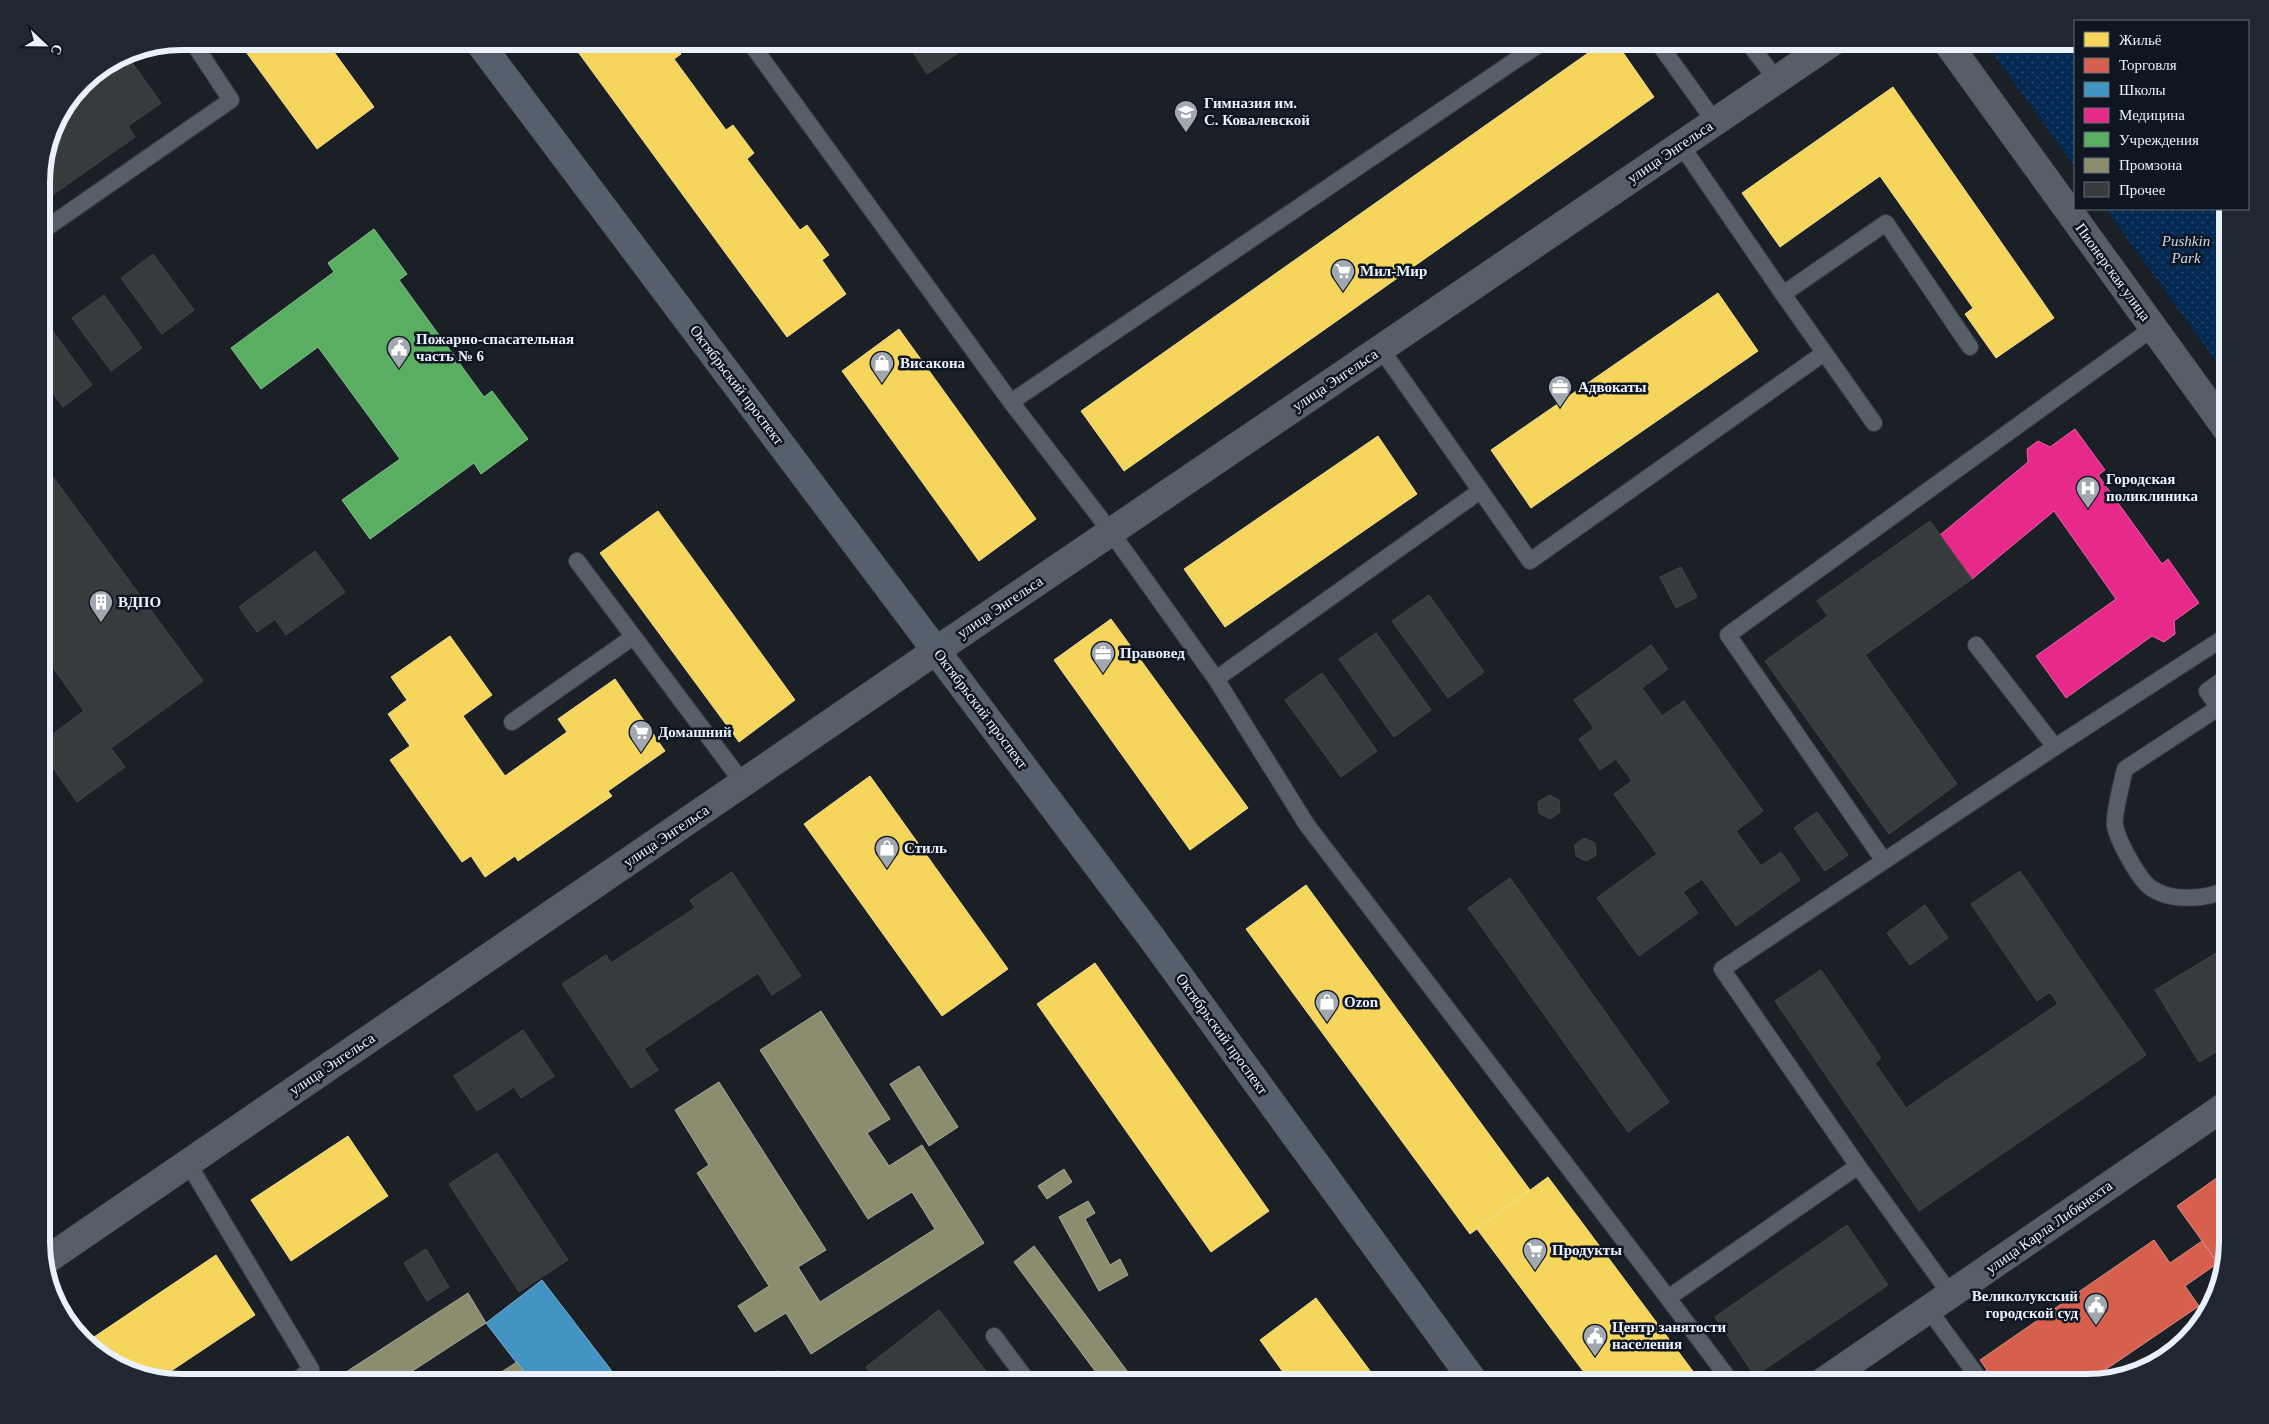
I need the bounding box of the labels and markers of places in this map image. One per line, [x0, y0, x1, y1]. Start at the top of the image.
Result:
place label: Гимназия им. С. Ковалевской [1204, 95, 1310, 128]
school or university icon: Гимназия им. С. Ковалевской [1173, 99, 1199, 133]
supermarket icon: Мил-Мир [1330, 258, 1356, 292]
place label: Мил-Мир [1360, 263, 1427, 279]
place label: Пожарно-спасательная часть № 6 [416, 331, 574, 364]
public building icon: Пожарно-спасательная часть № 6 [386, 335, 412, 369]
shop icon: Висакона [869, 350, 895, 384]
place label: Висакона [900, 355, 966, 371]
office icon: Адвокаты [1547, 374, 1573, 408]
place label: Адвокаты [1578, 379, 1647, 395]
place label: Городская поликлиника [2106, 471, 2198, 504]
hospital icon: Городская поликлиника [2075, 475, 2101, 509]
building icon: ВДПО [88, 589, 114, 623]
place label: ВДПО [118, 594, 161, 610]
office icon: Правовед [1090, 640, 1116, 674]
place label: Правовед [1120, 645, 1185, 661]
supermarket icon: Домашний [628, 719, 654, 753]
place label: Домашний [658, 724, 732, 740]
shop icon: Стиль [874, 835, 900, 869]
place label: Стиль [904, 840, 947, 856]
shop icon: Ozon [1314, 989, 1340, 1023]
place label: Ozon [1344, 994, 1379, 1010]
supermarket icon: Продукты [1522, 1237, 1548, 1271]
place label: Продукты [1552, 1242, 1622, 1258]
place label: Великолукский городской суд [1972, 1288, 2078, 1321]
public building icon: Великолукский городской суд [2083, 1292, 2109, 1326]
place label: Центр занятости населения [1612, 1319, 1727, 1352]
public building icon: Центр занятости населения [1582, 1323, 1608, 1357]

